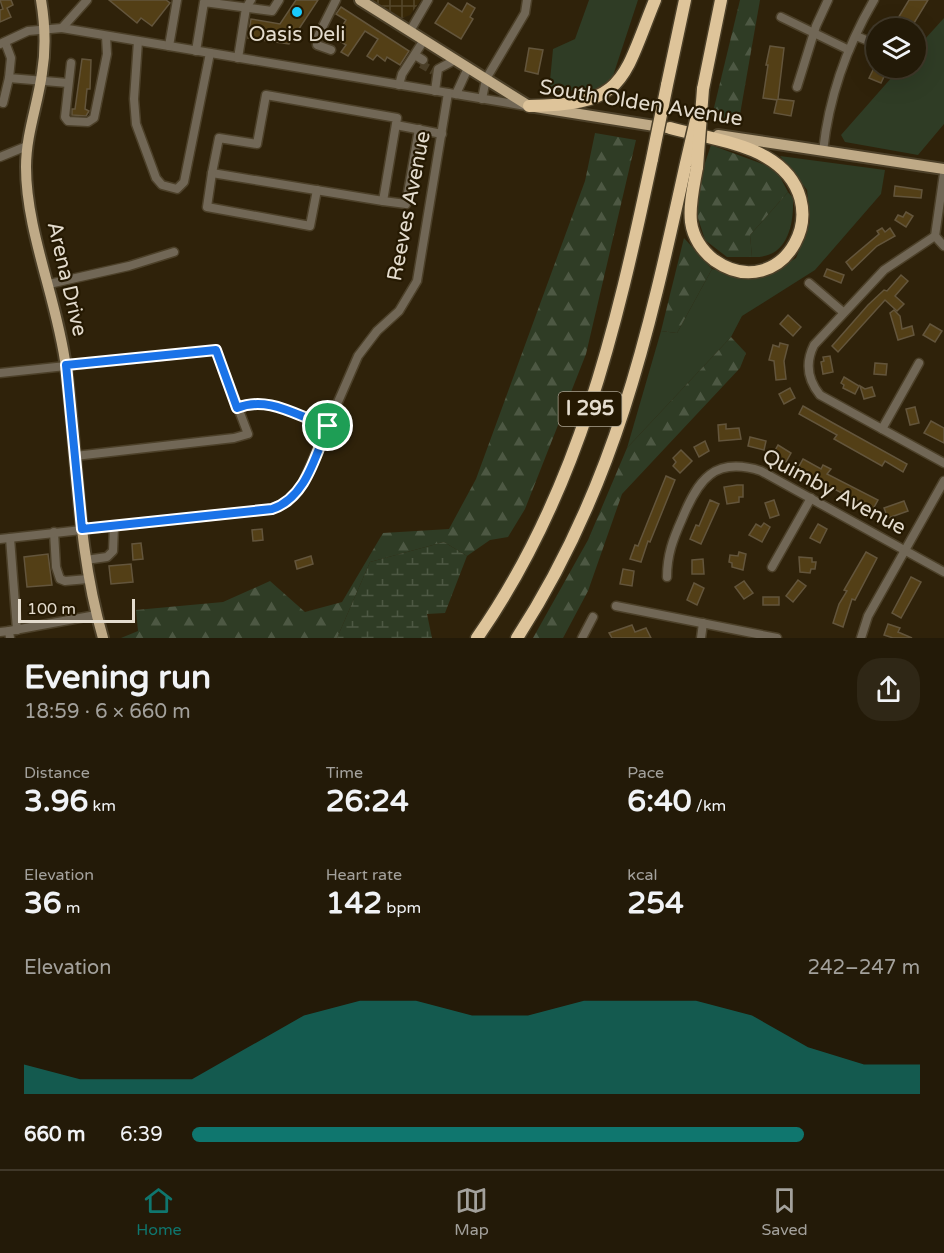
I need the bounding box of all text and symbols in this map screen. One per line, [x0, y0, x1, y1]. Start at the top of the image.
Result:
marker: Oasis Deli [290, 5, 304, 19]
map controls [866, 18, 926, 78]
button: layers [866, 18, 926, 78]
place label: Oasis Deli [248, 22, 346, 47]
street label: South Olden Avenue [538, 75, 745, 131]
street label: Reeves Avenue [382, 129, 436, 283]
street label: Arena Drive [42, 219, 92, 339]
road number: I 295 [558, 392, 622, 426]
pin [302, 400, 353, 451]
icon: arrive [311, 409, 344, 442]
street label: Quimby Avenue [758, 444, 910, 540]
scale bar [18, 596, 135, 624]
text: 100 m [27, 599, 76, 619]
text: Evening run [24, 658, 211, 697]
button: share [857, 658, 920, 721]
text: 18:59 · 6 × 660 m [24, 700, 191, 724]
text: Distance [24, 763, 90, 783]
text: Time [326, 763, 363, 783]
text: Pace [627, 763, 664, 783]
text: 3.96 [24, 783, 88, 820]
text: 26:24 [326, 783, 409, 820]
text: 6:40 [627, 783, 692, 820]
text: km [88, 796, 116, 816]
text: /km [692, 796, 726, 816]
text: Elevation [24, 865, 94, 885]
text: Heart rate [326, 865, 402, 885]
text: kcal [627, 865, 657, 885]
text: 36 [24, 885, 62, 922]
text: 142 [326, 885, 382, 922]
text: 254 [627, 885, 684, 922]
text: m [62, 898, 81, 918]
text: bpm [382, 898, 421, 918]
text: Elevation [24, 956, 111, 980]
text: 242–247 m [807, 956, 920, 980]
text: 660 m [24, 1123, 85, 1147]
text: 6:39 [120, 1123, 163, 1147]
tab: Home [136, 1184, 182, 1240]
tab: Map [454, 1184, 489, 1240]
tab: Saved [761, 1184, 808, 1240]

